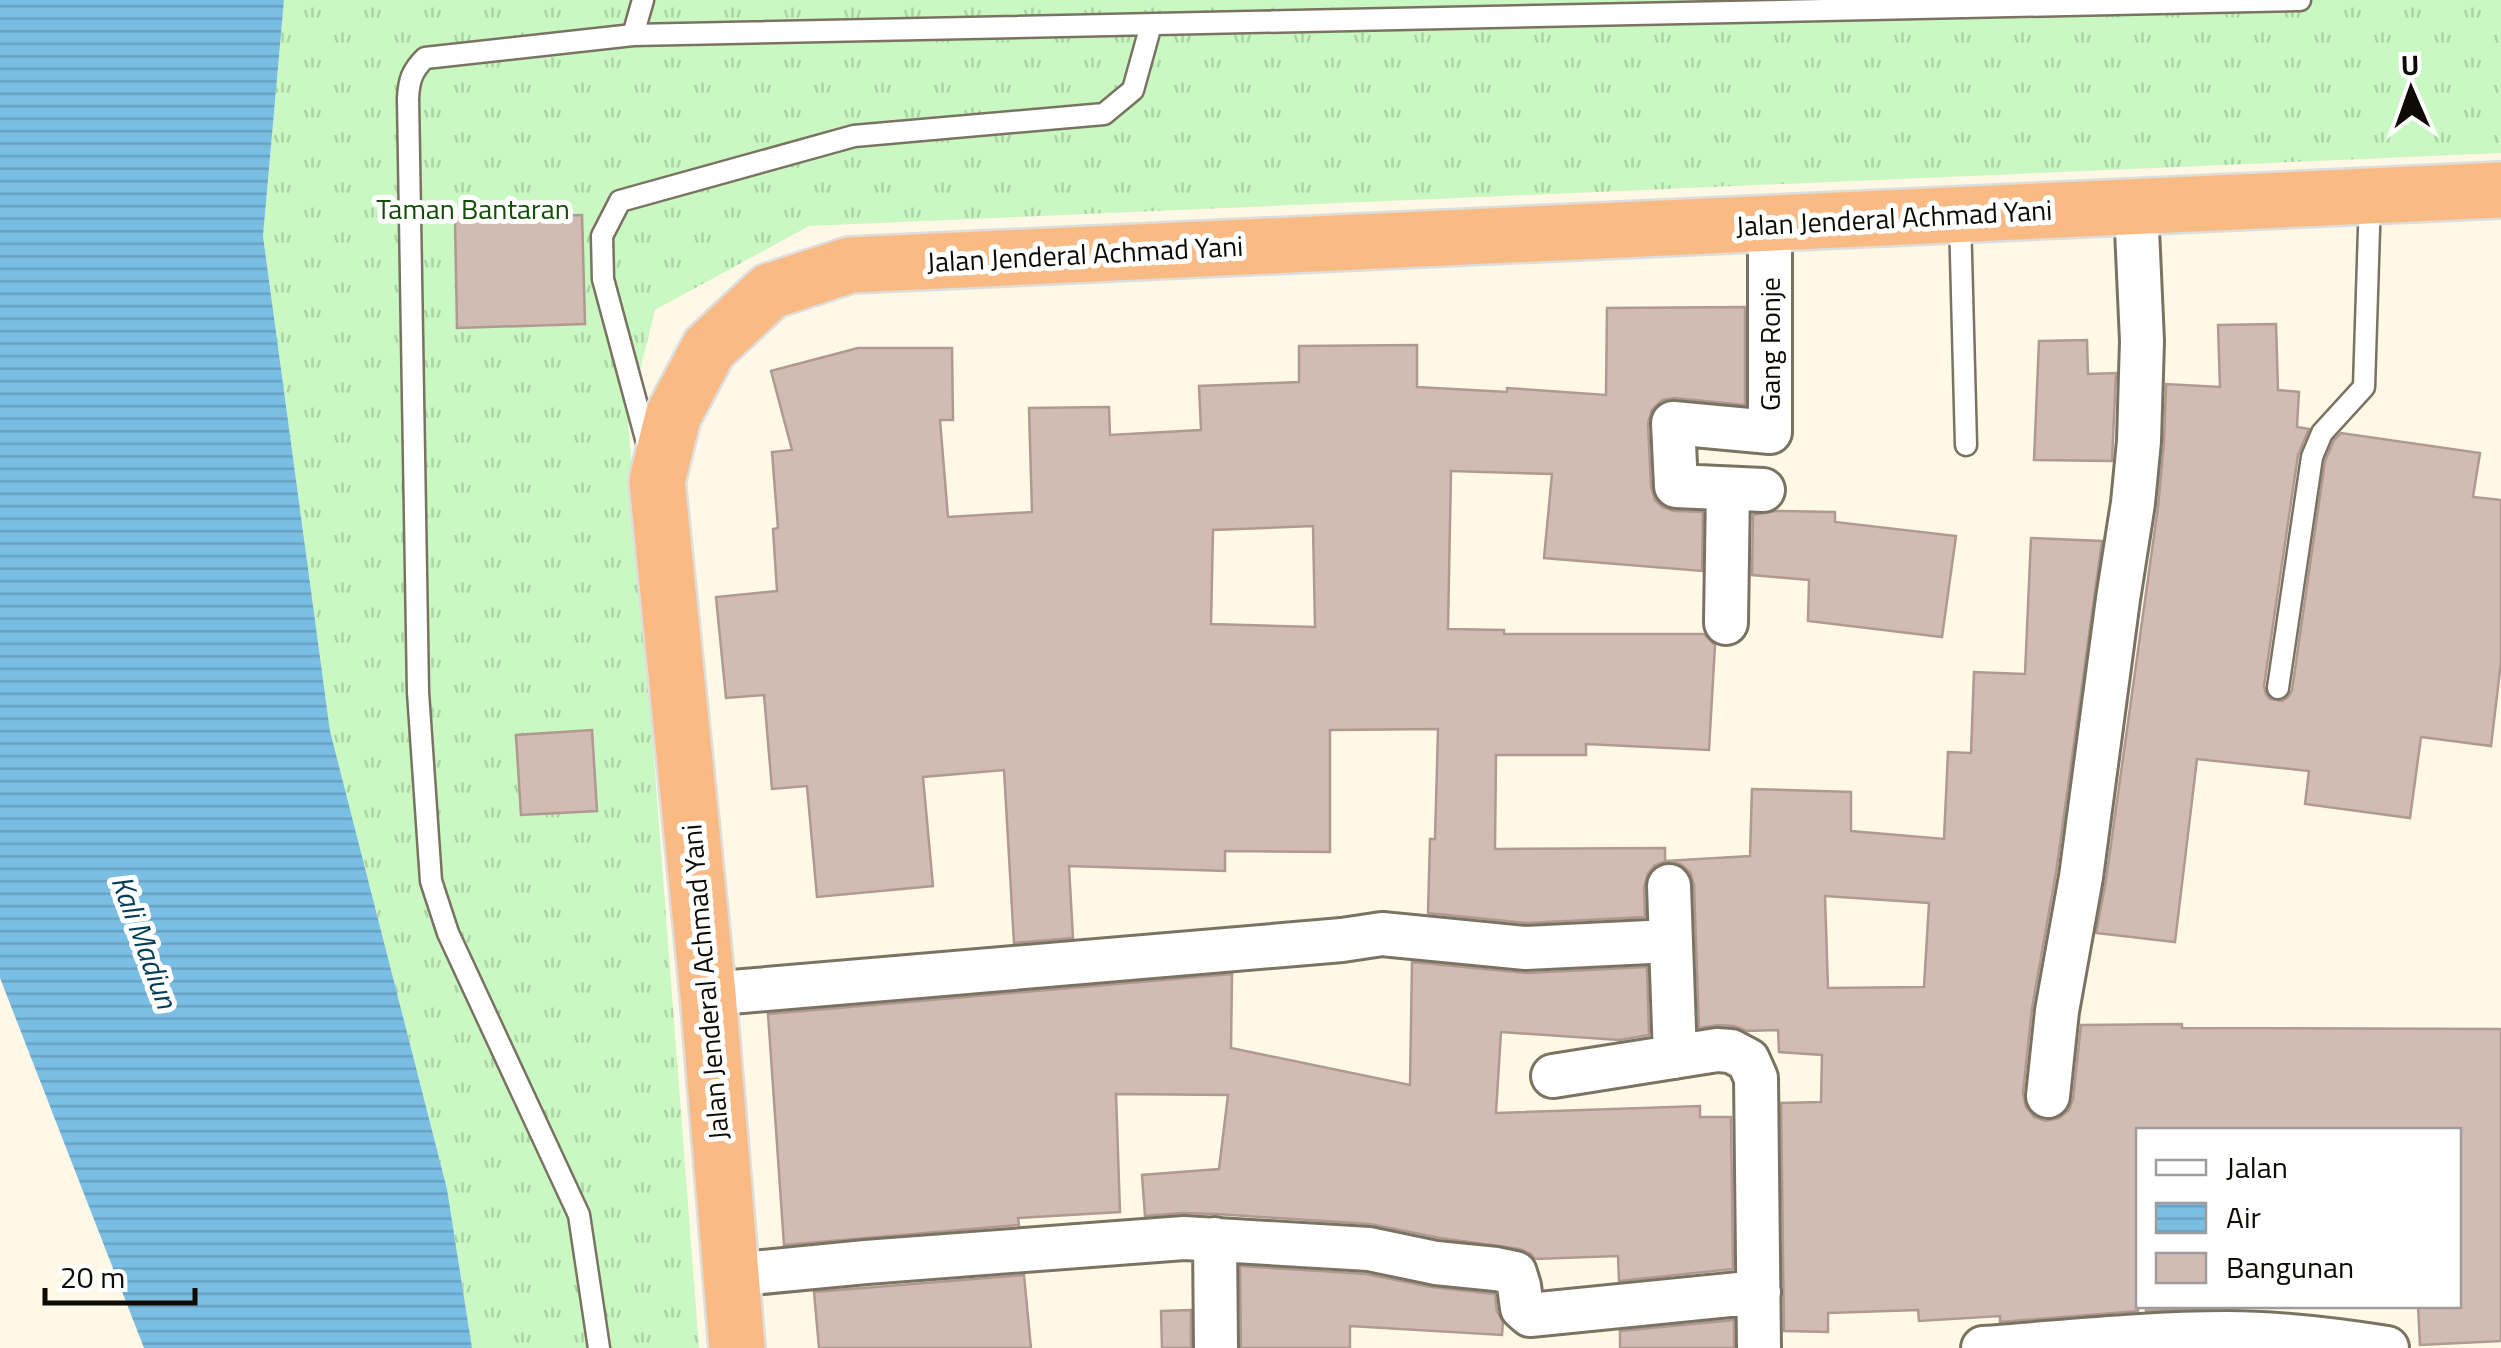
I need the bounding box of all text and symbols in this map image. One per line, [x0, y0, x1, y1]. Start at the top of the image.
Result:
north arrow [2361, 40, 2461, 140]
text: U [2400, 43, 2420, 86]
park label: Taman Bantaran [376, 187, 570, 230]
street label: Jalan Jenderal Achmad Yani [1735, 188, 2053, 247]
street label: Jalan Jenderal Achmad Yani [926, 224, 1244, 283]
street label: Gang Ronje [1748, 277, 1791, 411]
street label: Jalan Jenderal Achmad Yani [669, 822, 740, 1142]
water label: Kali Madiun [100, 869, 191, 1016]
legend [2136, 1128, 2461, 1308]
text: Jalan [2226, 1144, 2288, 1190]
text: Air [2226, 1194, 2261, 1240]
scale bar [45, 1243, 195, 1305]
text: Bangunan [2226, 1244, 2354, 1290]
text: 20 m [60, 1254, 125, 1300]

